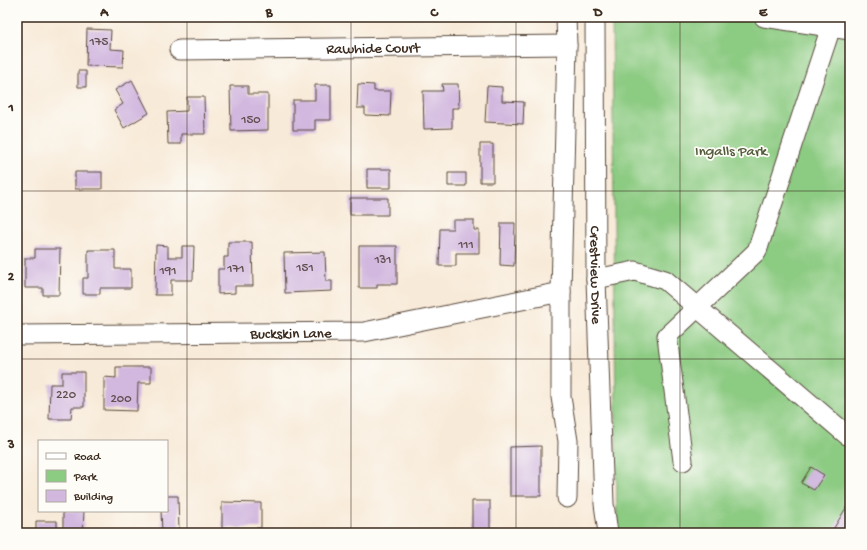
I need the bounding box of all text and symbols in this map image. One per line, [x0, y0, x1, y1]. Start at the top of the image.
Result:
text: A [99, 6, 109, 21]
text: B [265, 6, 274, 21]
text: C [429, 6, 439, 21]
text: D [593, 6, 603, 21]
text: E [759, 6, 768, 21]
house number: 175 [89, 35, 109, 50]
street label: Rawhide Court [326, 40, 422, 59]
text: 1 [7, 101, 14, 116]
house number: 150 [240, 113, 261, 128]
park label: Ingalls Park [695, 143, 768, 161]
street label: Crestview Drive [585, 226, 605, 325]
house number: 111 [457, 238, 474, 253]
house number: 131 [373, 253, 392, 268]
house number: 151 [295, 261, 314, 276]
house number: 171 [226, 262, 245, 277]
house number: 191 [158, 264, 177, 279]
text: 2 [8, 270, 15, 285]
street label: Buckskin Lane [249, 325, 332, 344]
house number: 220 [56, 388, 77, 403]
house number: 200 [110, 392, 132, 407]
text: 3 [7, 438, 15, 453]
legend [38, 440, 168, 512]
text: Road [74, 451, 101, 465]
text: Park [73, 471, 99, 485]
text: Building [73, 491, 113, 505]

